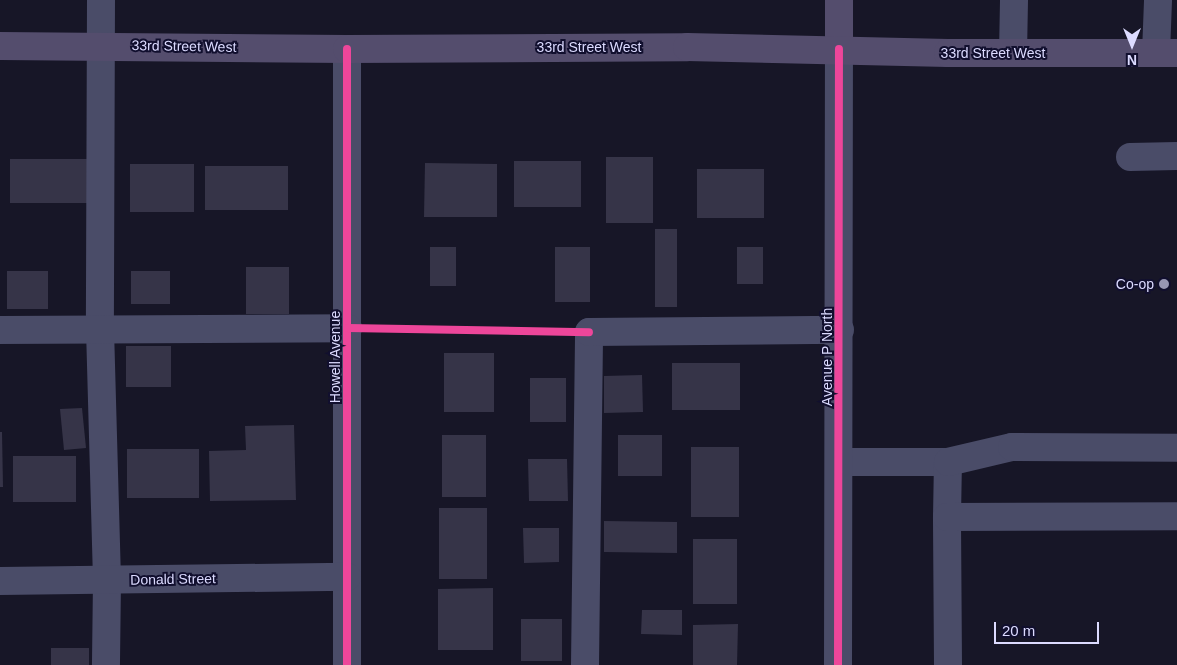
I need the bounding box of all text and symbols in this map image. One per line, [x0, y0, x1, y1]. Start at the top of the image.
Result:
north arrow [1107, 20, 1157, 70]
street label: 33rd Street West [131, 37, 237, 55]
street label: 33rd Street West [537, 39, 641, 55]
street label: 33rd Street West [941, 45, 1045, 61]
text: N [1127, 52, 1137, 68]
place label: Co-op [1116, 276, 1154, 292]
marker: Co-op [1158, 278, 1170, 290]
street label: Avenue P North [819, 308, 835, 406]
street label: Howell Avenue [327, 310, 343, 404]
street label: Donald Street [130, 570, 216, 588]
scale bar [997, 612, 1102, 644]
text: 20 m [1002, 622, 1035, 639]

